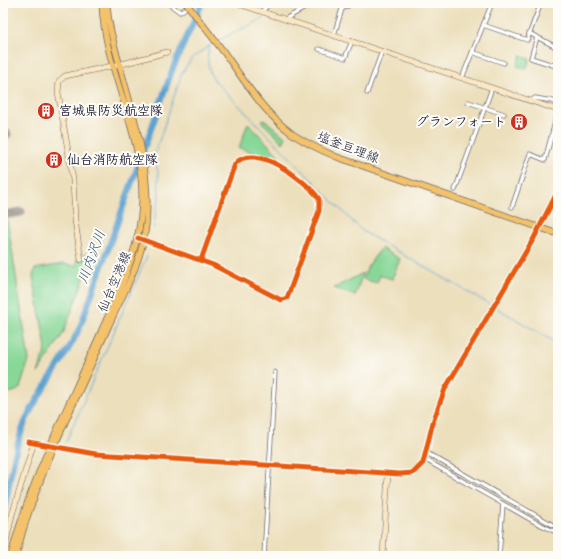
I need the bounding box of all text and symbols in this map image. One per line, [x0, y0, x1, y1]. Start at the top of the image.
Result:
building icon: 宮城県防災航空隊 [36, 101, 56, 121]
place label: 宮城県防災航空隊 [59, 101, 163, 122]
place label: グランフォート [416, 112, 506, 133]
building icon: グランフォート [509, 112, 529, 132]
street label: 塩釜亘理線 [314, 127, 383, 170]
building icon: 仙台消防航空隊 [44, 150, 64, 170]
place label: 仙台消防航空隊 [67, 150, 158, 171]
water label: 川内沢川 [72, 227, 112, 287]
street label: 仙台空港線 [93, 247, 138, 316]

